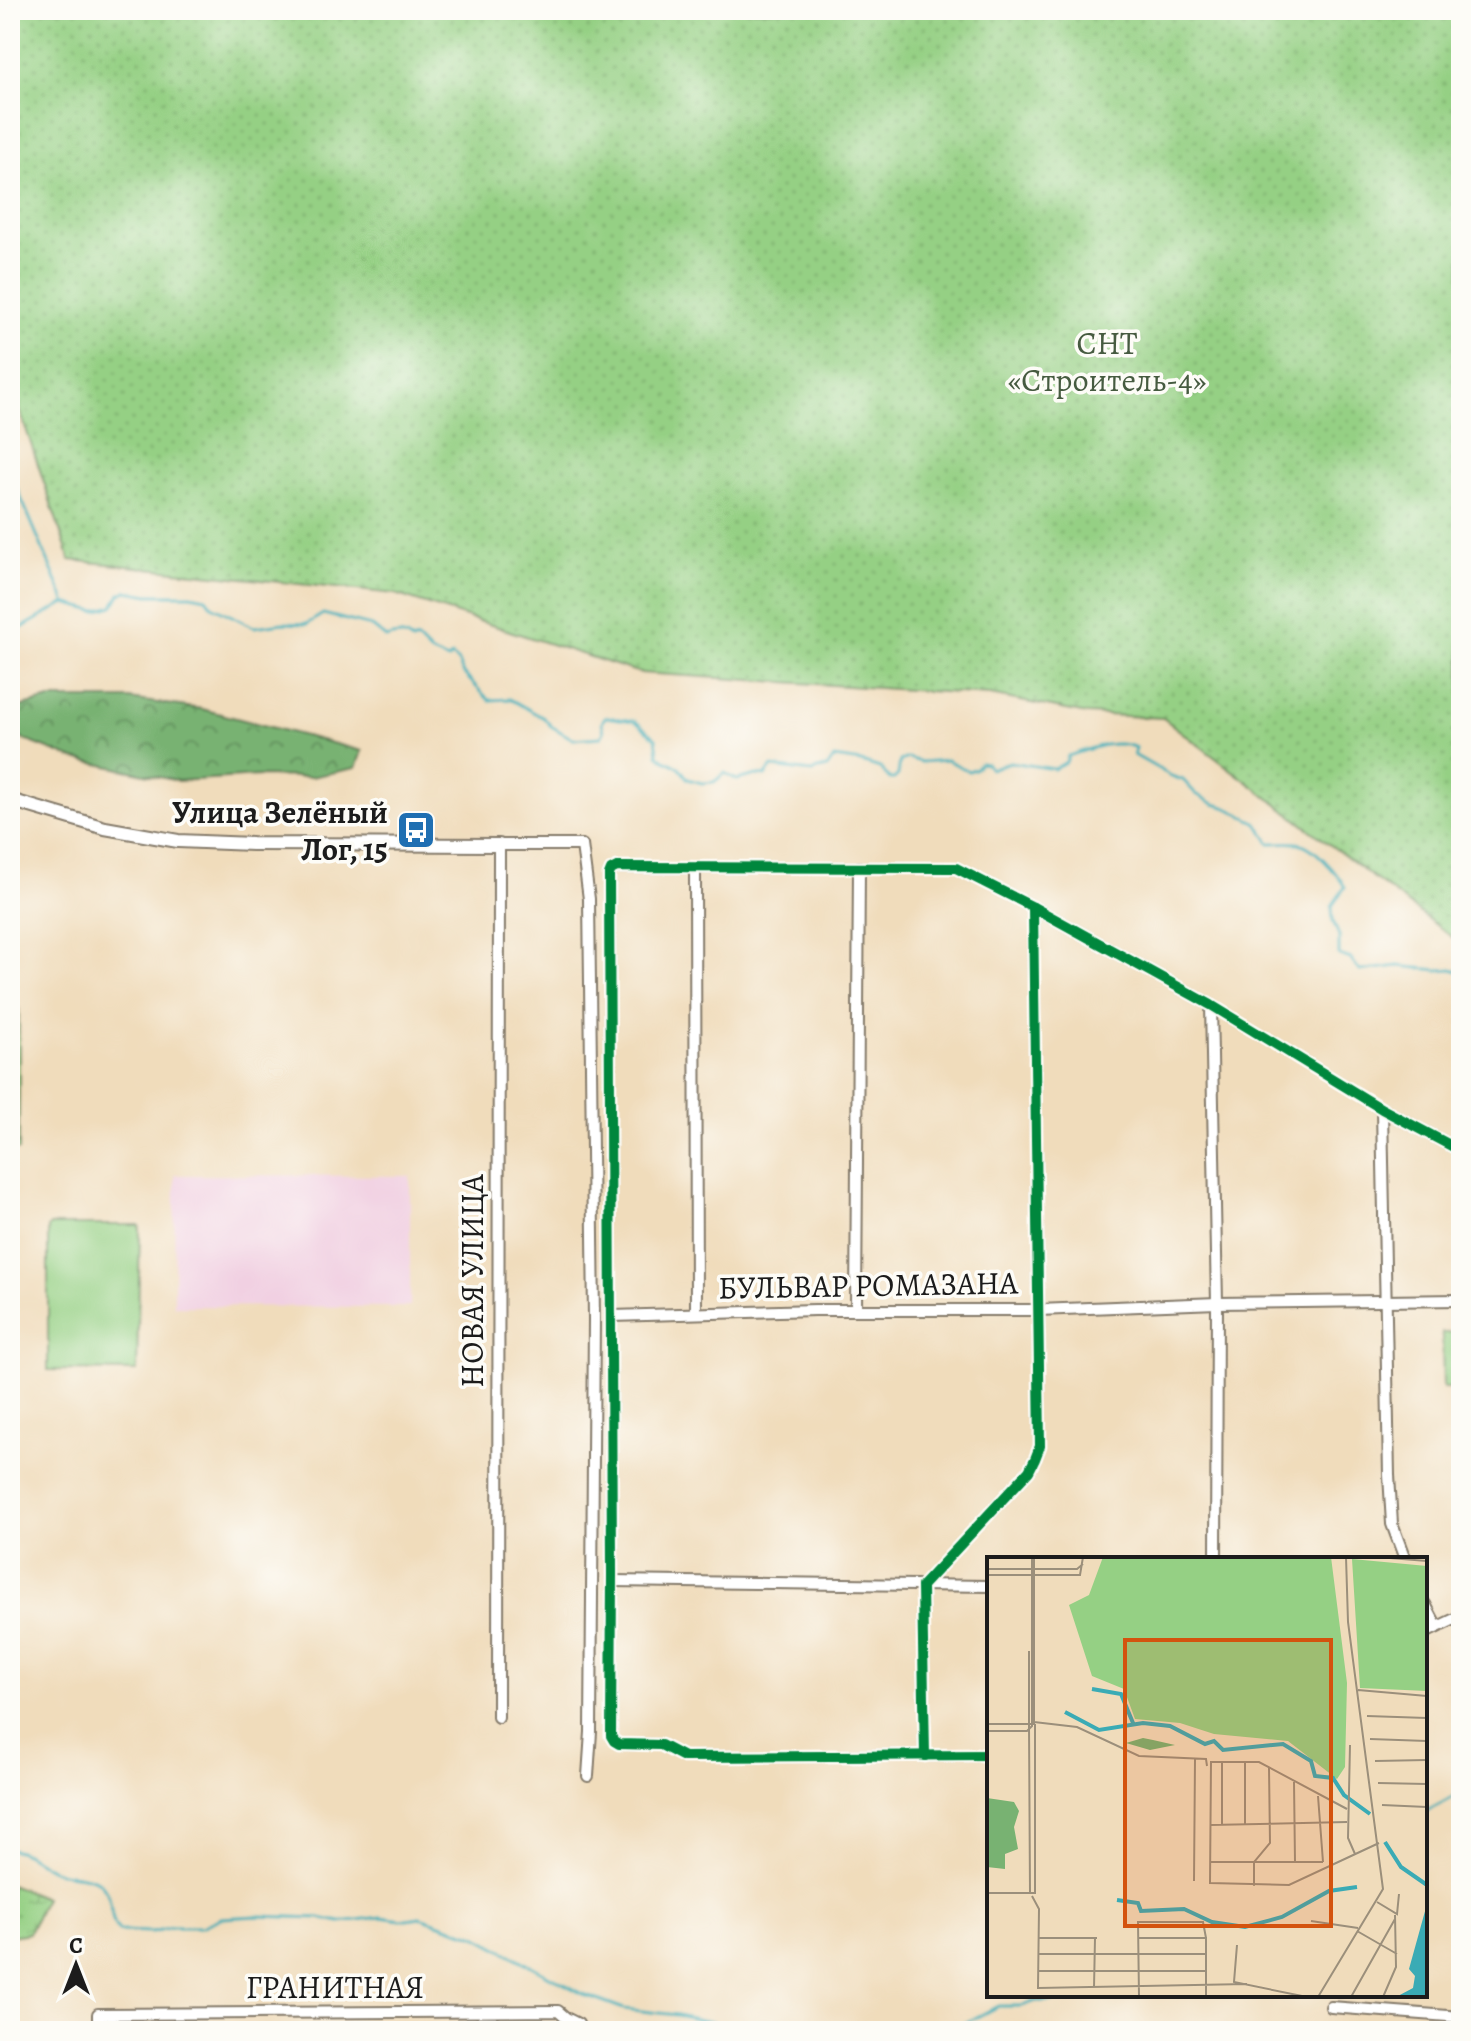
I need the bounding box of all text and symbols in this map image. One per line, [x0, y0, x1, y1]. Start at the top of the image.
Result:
park label: СНТ «Строитель-4» [1008, 321, 1206, 402]
place label: Улица Зелёный Лог, 15 [172, 790, 388, 871]
bus stop icon: Улица Зелёный Лог, 15 [395, 809, 437, 851]
street label: НОВАЯ УЛИЦА [450, 1173, 494, 1388]
street label: БУЛЬВАР РОМАЗАНА [718, 1260, 1020, 1310]
inset map [987, 1557, 1427, 1997]
north arrow [36, 1925, 116, 2005]
text: С [69, 1931, 83, 1961]
street label: ГРАНИТНАЯ [246, 1965, 424, 2009]

